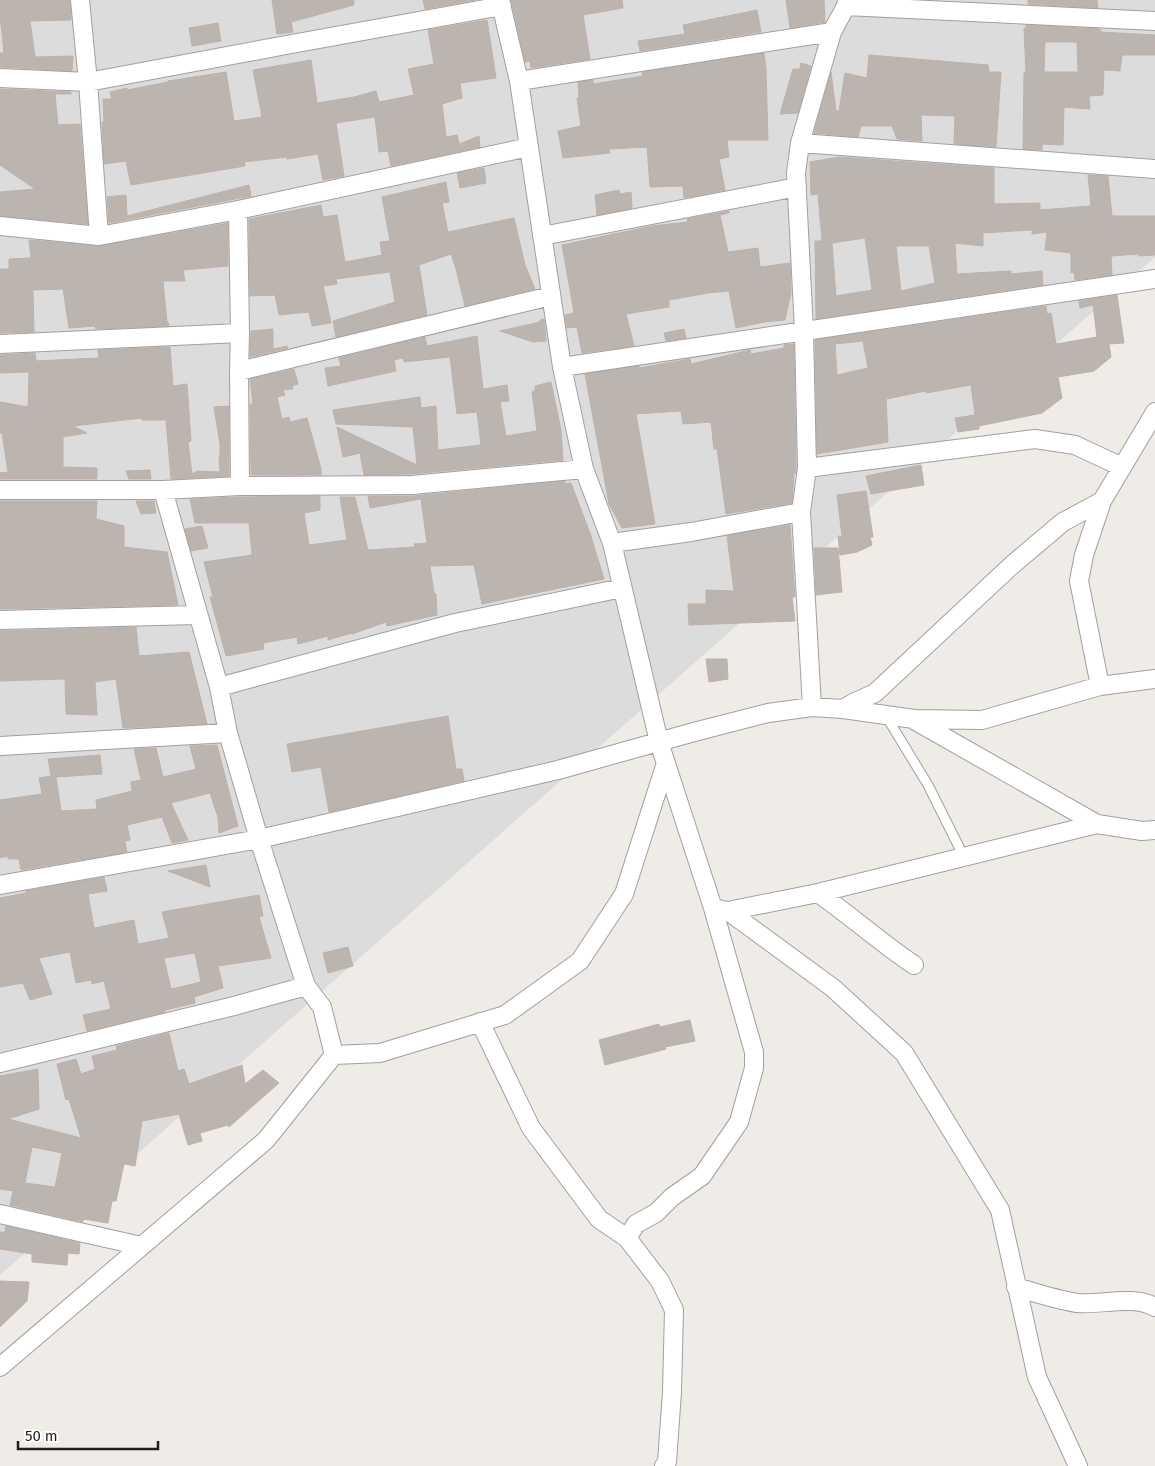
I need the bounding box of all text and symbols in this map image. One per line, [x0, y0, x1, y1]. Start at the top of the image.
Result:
scale bar [18, 1418, 158, 1450]
text: 50 m [25, 1427, 58, 1445]

